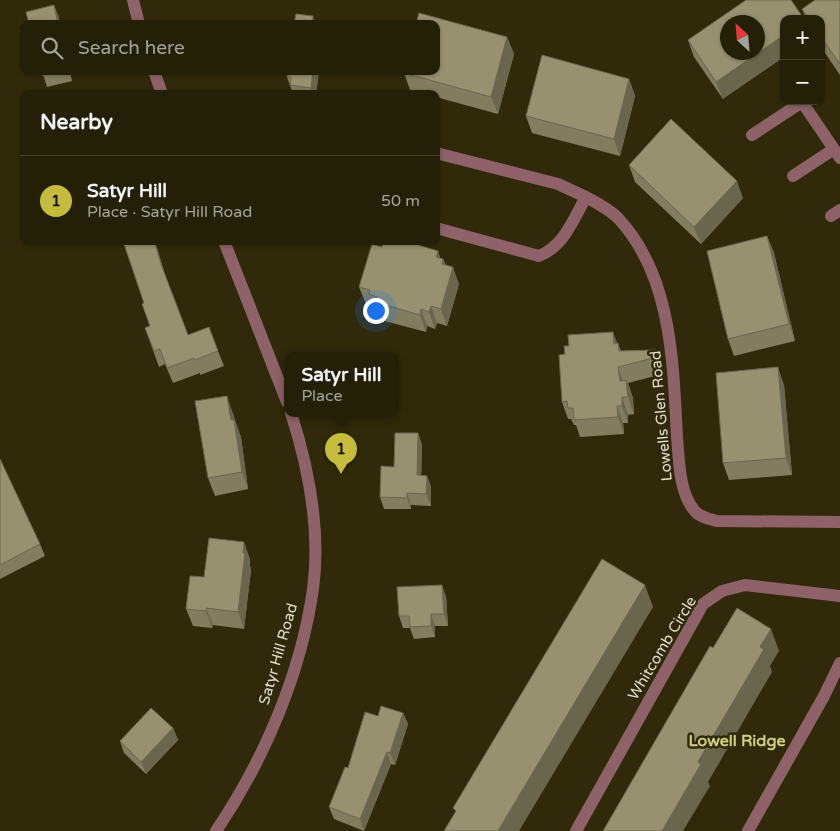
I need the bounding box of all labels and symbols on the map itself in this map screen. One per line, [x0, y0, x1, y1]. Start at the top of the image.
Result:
north arrow [720, 15, 765, 60]
your location [363, 298, 389, 324]
street label: Lowells Glen Road [646, 350, 676, 482]
pin: 1 [325, 433, 357, 474]
street label: Whitcomb Circle [624, 593, 700, 703]
street label: Satyr Hill Road [255, 601, 301, 707]
district label: Lowell Ridge [688, 731, 786, 751]

